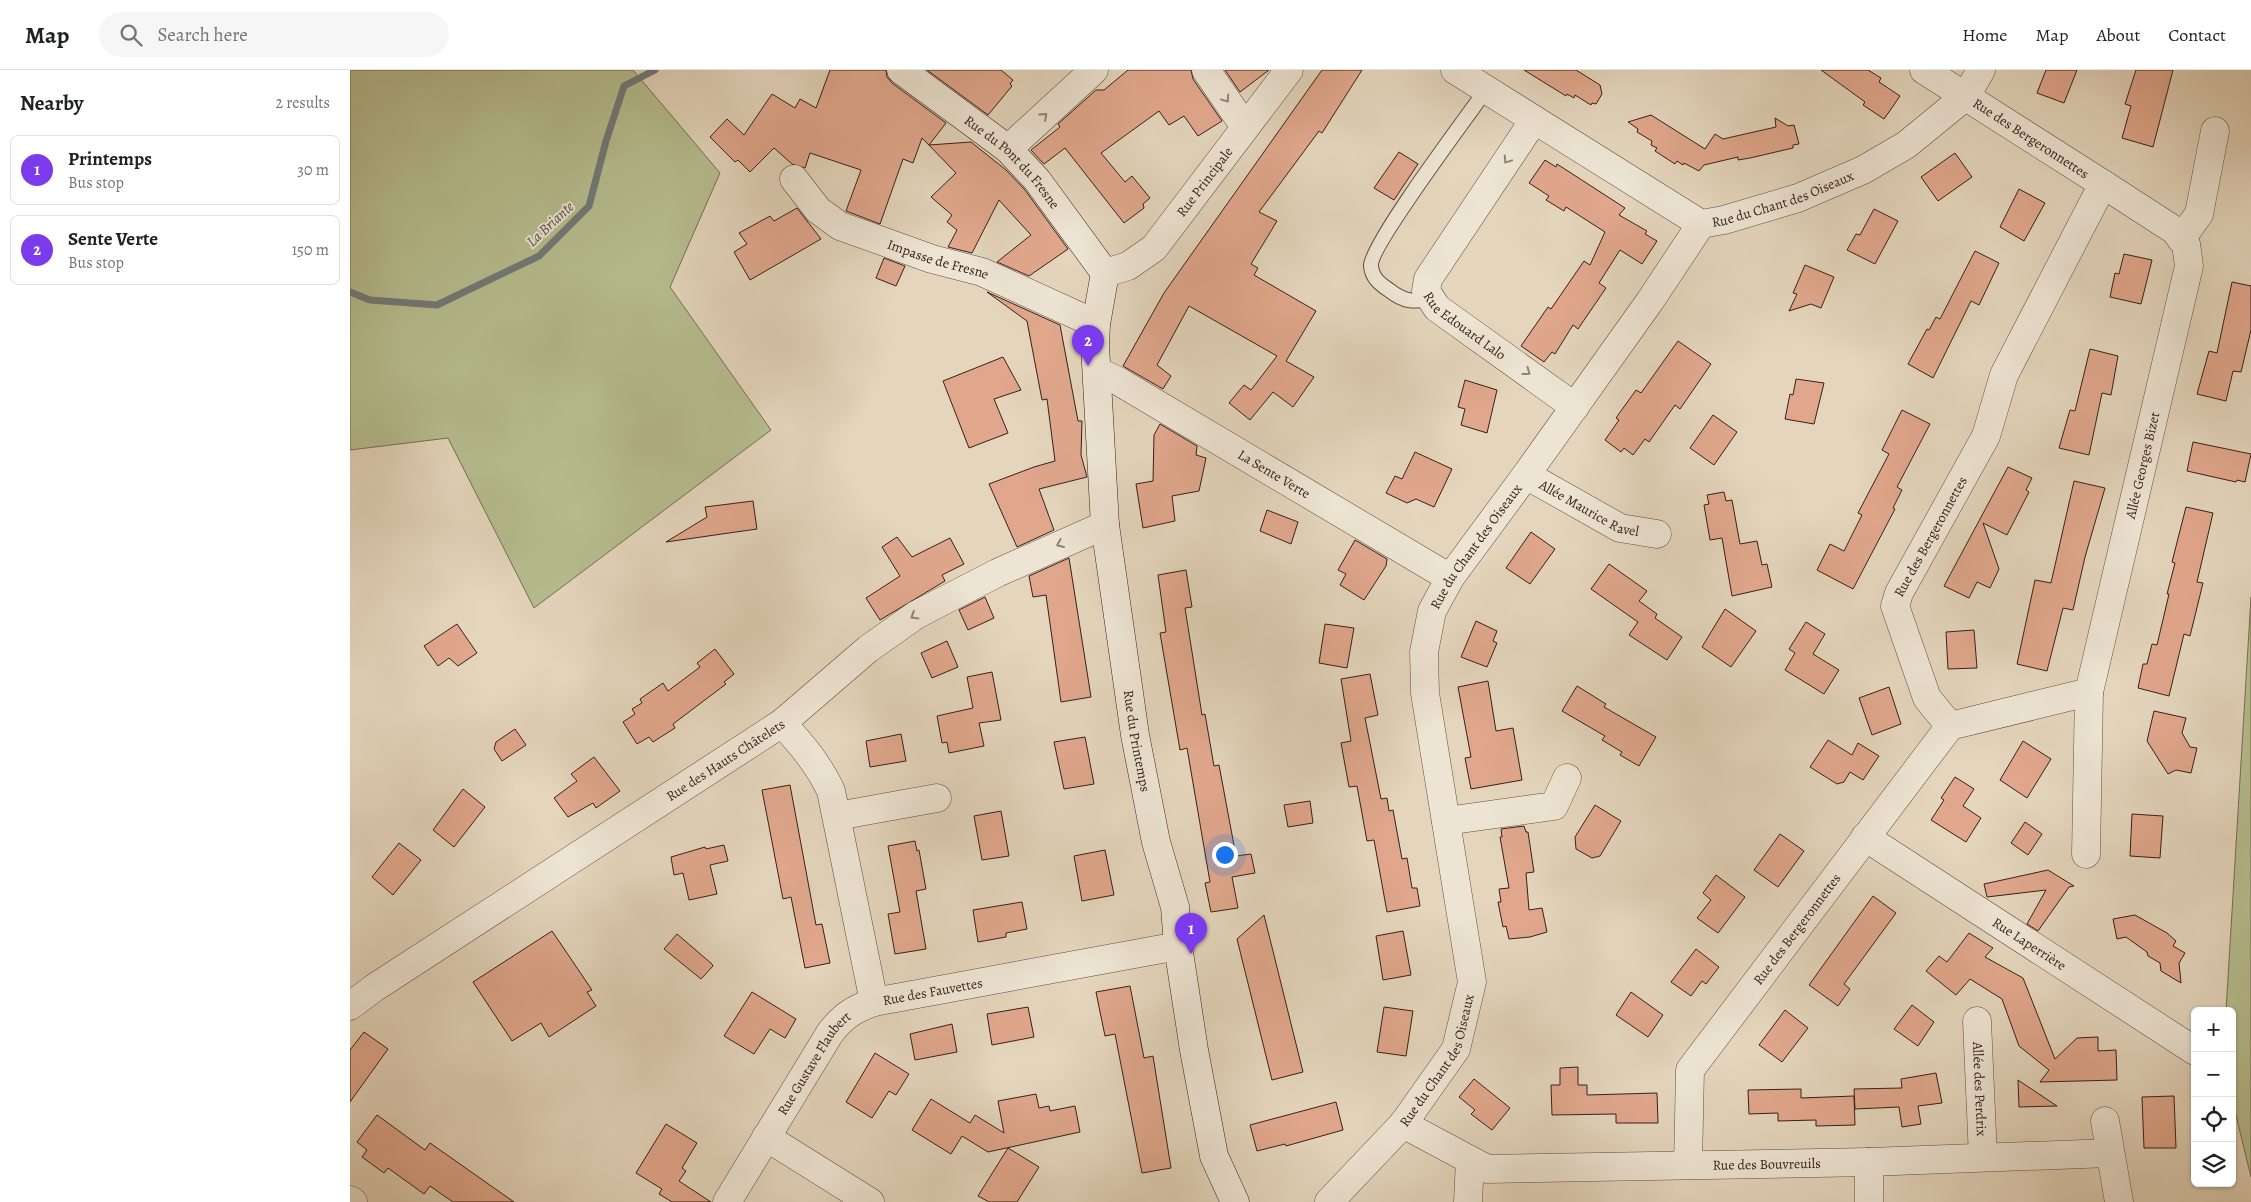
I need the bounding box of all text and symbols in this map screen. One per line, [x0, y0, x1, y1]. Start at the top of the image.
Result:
search box [99, 12, 449, 57]
text: Map [25, 19, 69, 51]
icon: search [117, 21, 145, 49]
text: Search here [157, 22, 248, 48]
text: Home [1962, 23, 2007, 47]
text: Map [2035, 23, 2068, 47]
text: About [2096, 23, 2140, 47]
text: Contact [2168, 23, 2226, 47]
text: Nearby [20, 89, 83, 117]
text: 2 results [275, 92, 330, 114]
one-way arrow [1220, 93, 1229, 102]
street label: Rue des Bergeronnettes [1969, 94, 2093, 183]
street label: Rue du Pont du Fresne [960, 111, 1064, 213]
one-way arrow [1038, 113, 1047, 122]
street label: Rue Principale [1172, 143, 1237, 221]
text: Printemps [68, 146, 152, 172]
one-way arrow [1503, 155, 1513, 164]
text: 1 [34, 159, 40, 181]
text: 30 m [297, 159, 329, 181]
street label: Rue du Chant des Oiseaux [1710, 166, 1857, 232]
text: Bus stop [68, 172, 124, 194]
water label: La Briante [522, 196, 579, 251]
text: Sente Verte [68, 226, 158, 252]
street label: Impasse de Fresne [884, 235, 992, 284]
text: 2 [33, 239, 41, 261]
text: 150 m [292, 239, 329, 261]
text: Bus stop [68, 252, 124, 274]
street label: Rue Edouard Lalo [1419, 288, 1510, 364]
pin: 2 [1072, 325, 1104, 366]
one-way arrow [1521, 366, 1531, 375]
street label: Allée Georges Bizet [2121, 410, 2165, 522]
street label: La Sente Verte [1234, 445, 1314, 503]
street label: Rue des Bergeronnettes [1890, 473, 1972, 601]
street label: Allée Maurice Ravel [1535, 475, 1641, 541]
street label: Rue du Chant des Oiseaux [1426, 480, 1527, 613]
one-way arrow [1056, 538, 1065, 549]
one-way arrow [911, 610, 920, 620]
street label: Rue du Printemps [1119, 689, 1155, 793]
street label: Rue des Hauts Châtelets [663, 715, 789, 806]
your location [1212, 842, 1238, 868]
street label: Rue des Bergeronnettes [1749, 869, 1845, 989]
pin: 1 [1175, 913, 1207, 954]
street label: Rue Laperrière [1989, 913, 2070, 975]
street label: Rue des Fauvettes [881, 973, 984, 1010]
street label: Rue du Chant des Oiseaux [1395, 992, 1479, 1131]
street label: Rue Gustave Flaubert [773, 1007, 855, 1119]
map controls [2191, 1007, 2236, 1187]
button: + [2191, 1007, 2236, 1052]
street label: Allée des Perdrix [1968, 1040, 1991, 1137]
button: − [2191, 1052, 2236, 1097]
button: locate [2191, 1097, 2236, 1142]
button: layers [2191, 1142, 2236, 1187]
street label: Rue des Bouvreuils [1712, 1154, 1821, 1175]

